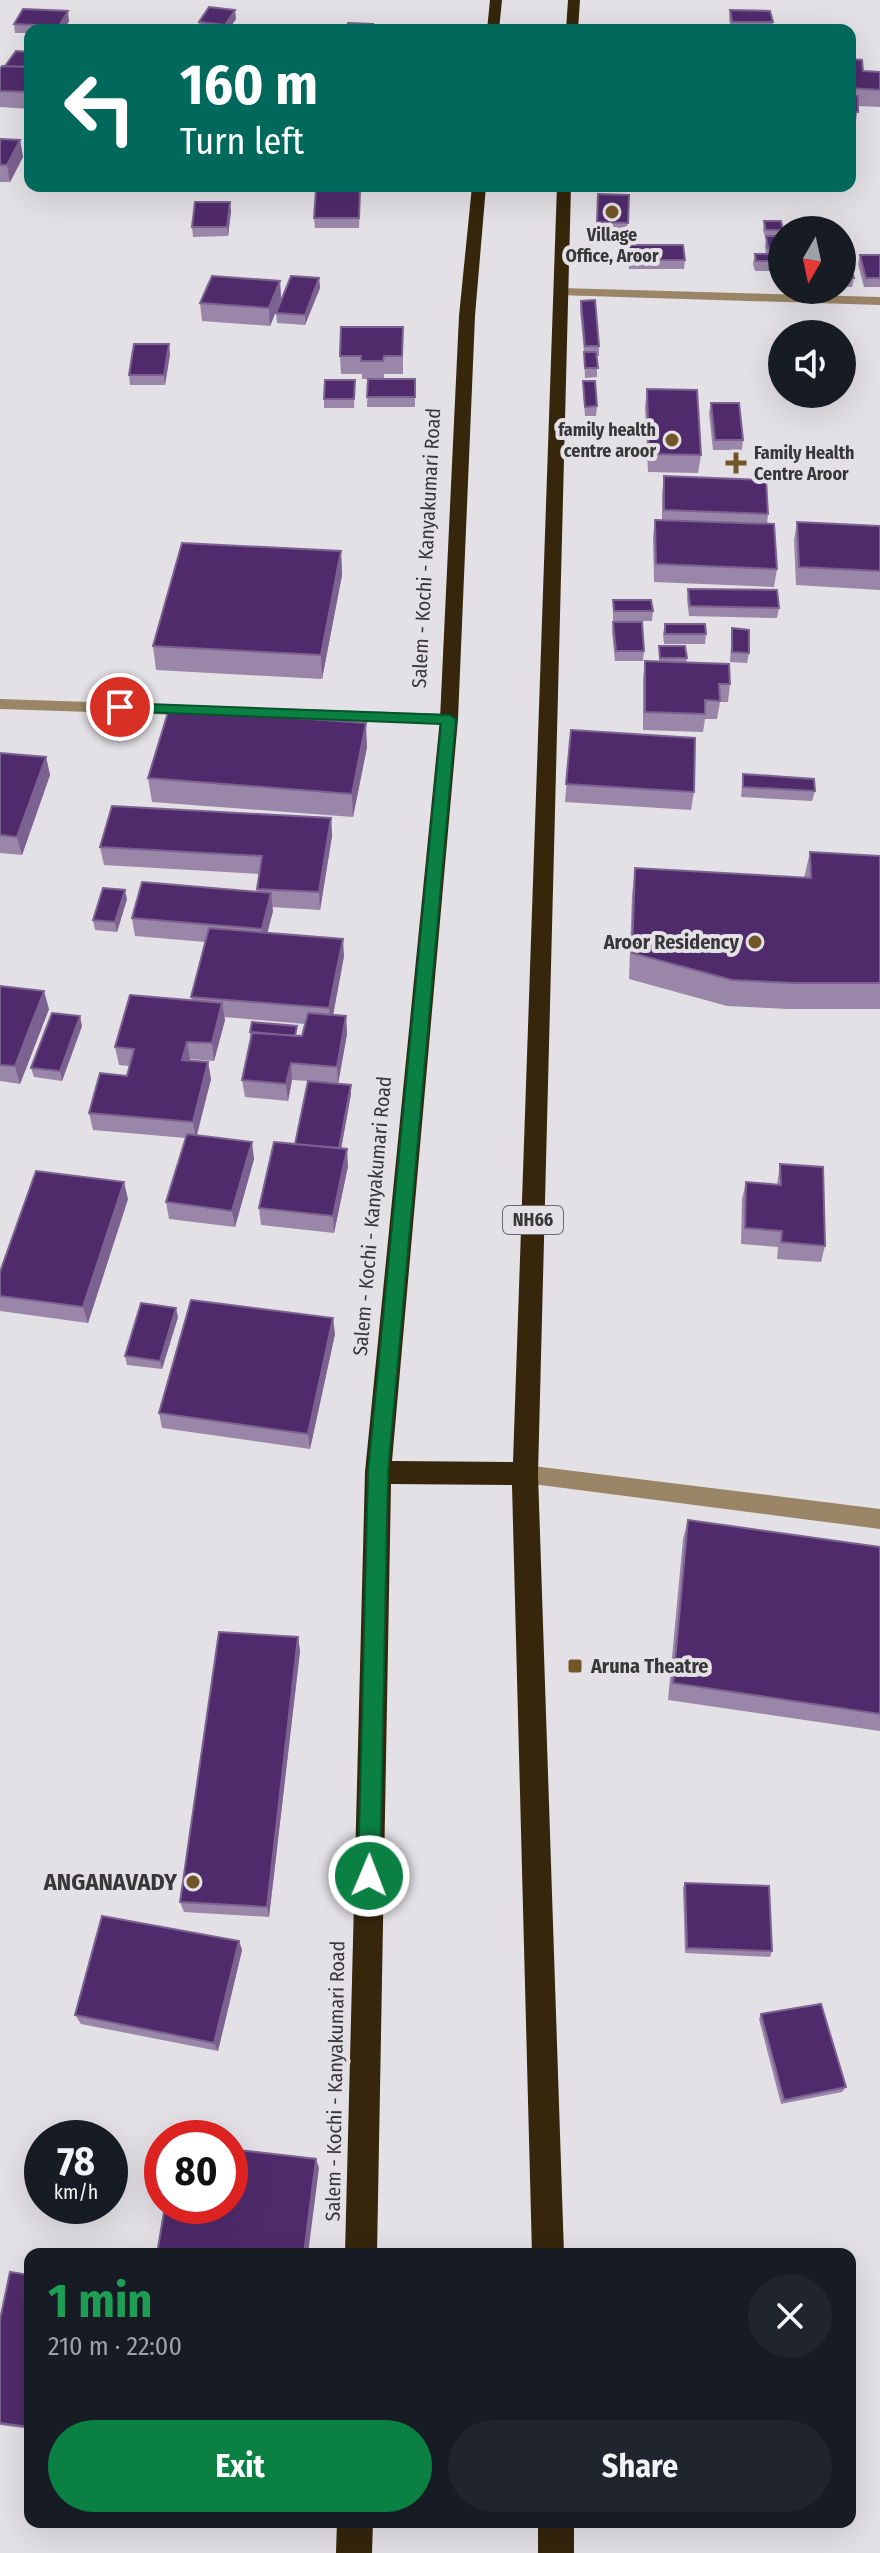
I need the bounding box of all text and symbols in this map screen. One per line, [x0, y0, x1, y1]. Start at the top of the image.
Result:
text: 160 m [180, 52, 318, 119]
icon: left [48, 56, 152, 160]
text: Turn left [180, 120, 304, 164]
marker: Village Office, Aroor [603, 203, 621, 221]
north arrow [768, 216, 856, 304]
map controls [768, 216, 856, 408]
place label: Village Office, Aroor [565, 224, 659, 267]
button: sound [768, 320, 856, 408]
street label: Salem - Kochi - Kanyakumari Road [407, 407, 445, 689]
place label: family health centre aroor [558, 419, 656, 462]
marker: family health centre aroor [663, 431, 681, 449]
place label: Family Health Centre Aroor [754, 442, 855, 485]
marker: Family Health Centre Aroor [725, 452, 747, 474]
pin [86, 673, 154, 741]
icon: arrive [98, 685, 142, 729]
place label: Aroor Residency [603, 930, 739, 954]
marker: Aroor Residency [746, 933, 764, 951]
street label: Salem - Kochi - Kanyakumari Road [348, 1075, 396, 1357]
road number: NH66 [503, 1206, 563, 1234]
place label: Aruna Theatre [590, 1654, 708, 1678]
marker: Aruna Theatre [566, 1657, 584, 1675]
position arrow [327, 1834, 411, 1918]
place label: ANGANAVADY [43, 1868, 178, 1896]
marker: ANGANAVADY [184, 1873, 202, 1891]
street label: Salem - Kochi - Kanyakumari Road [321, 1941, 349, 2221]
speed limit sign: 80 [144, 2120, 248, 2224]
text: 78 [57, 2138, 95, 2186]
text: km/h [54, 2180, 98, 2204]
text: 1 min [48, 2272, 153, 2330]
button: close [748, 2274, 832, 2358]
text: 210 m · 22:00 [48, 2331, 182, 2362]
button: Exit [48, 2420, 432, 2512]
button: Share [448, 2420, 832, 2512]

